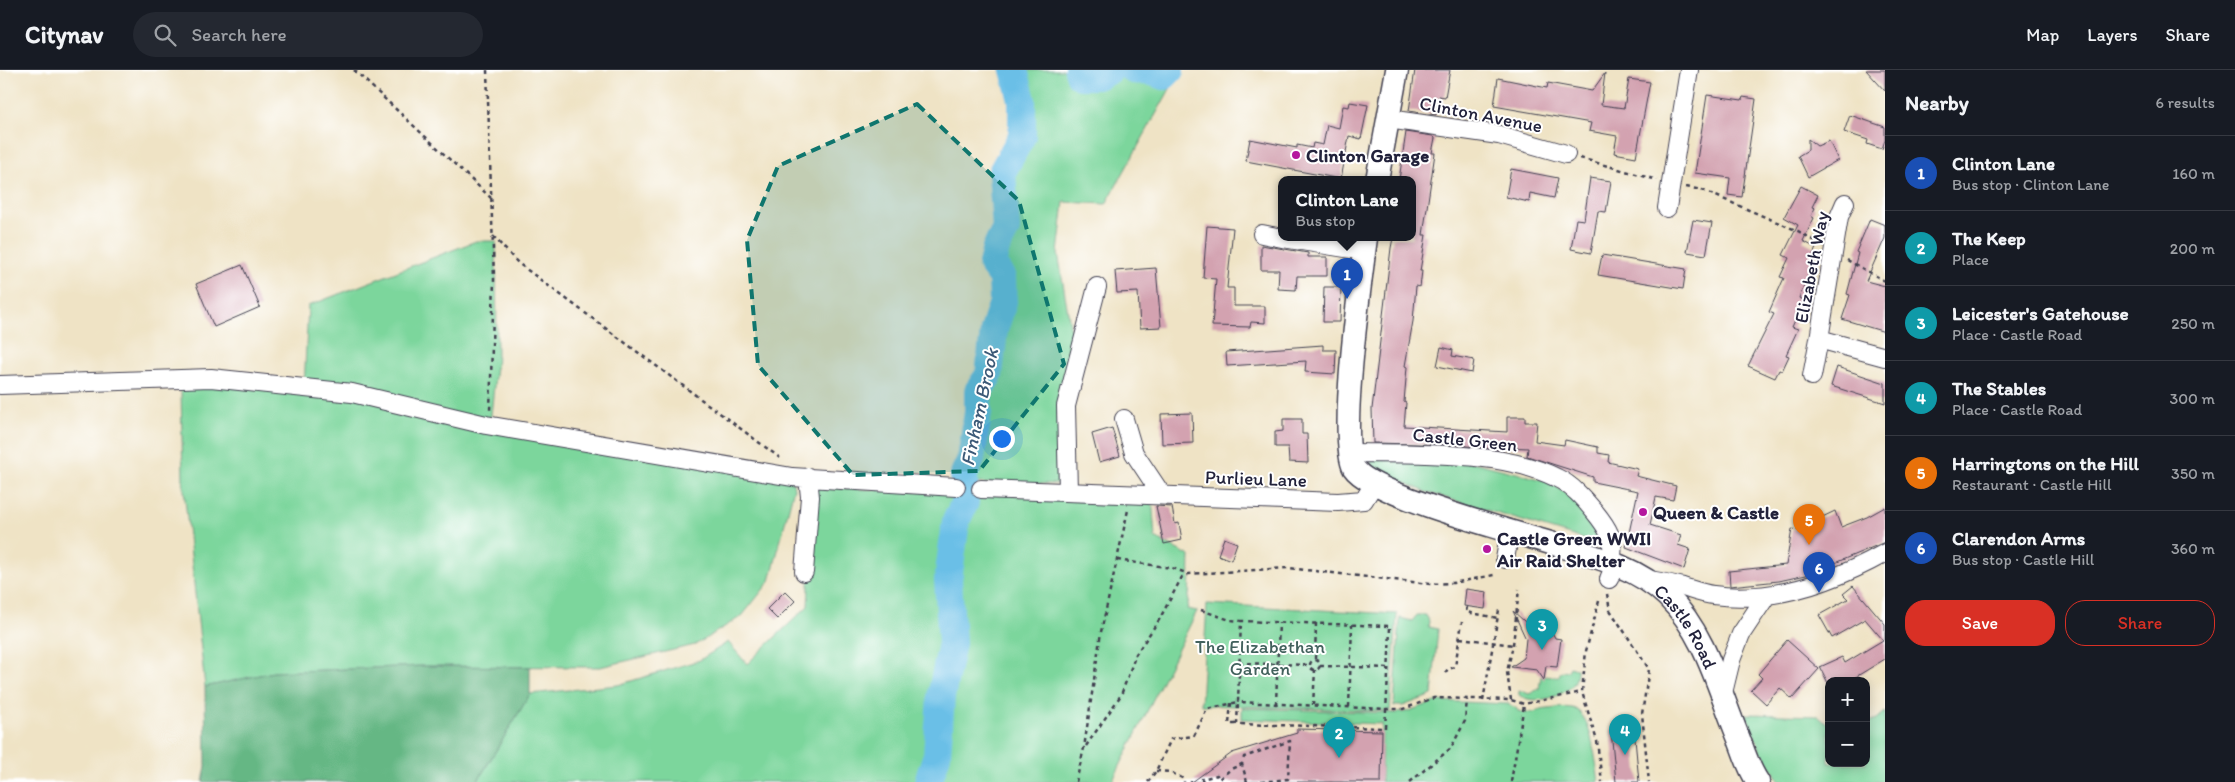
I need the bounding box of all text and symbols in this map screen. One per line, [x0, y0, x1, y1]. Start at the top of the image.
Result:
search box [133, 12, 483, 57]
text: Citynav [25, 20, 103, 49]
icon: search [151, 21, 179, 49]
text: Search here [191, 23, 287, 46]
text: Map [2026, 24, 2059, 46]
text: Layers [2087, 24, 2137, 46]
text: Share [2165, 24, 2210, 46]
text: Nearby [1905, 90, 1969, 115]
street label: Clinton Avenue [1417, 91, 1544, 138]
text: 6 results [2155, 93, 2215, 112]
place label: Clinton Garage [1306, 144, 1429, 167]
marker: Clinton Garage [1290, 149, 1302, 161]
text: Clinton Lane [1952, 152, 2055, 175]
text: 1 [1917, 164, 1925, 183]
text: 160 m [2172, 164, 2215, 183]
text: Bus stop · Clinton Lane [1952, 175, 2109, 194]
popup [1278, 176, 1416, 241]
text: Clinton Lane [1295, 188, 1399, 211]
street label: Elizabeth Way [1789, 209, 1834, 325]
text: Bus stop [1295, 211, 1355, 230]
text: The Keep [1952, 227, 2026, 250]
text: 2 [1917, 239, 1925, 258]
text: 200 m [2170, 239, 2215, 258]
text: Place [1952, 250, 1989, 269]
pin: 1 [1331, 258, 1363, 299]
text: Leicester's Gatehouse [1952, 302, 2129, 325]
text: 3 [1917, 314, 1925, 333]
text: 250 m [2171, 314, 2215, 333]
text: Place · Castle Road [1952, 325, 2082, 344]
water label: Finham Brook [955, 344, 1004, 468]
text: The Stables [1952, 377, 2046, 400]
text: 4 [1916, 389, 1926, 408]
text: 300 m [2170, 389, 2215, 408]
text: Place · Castle Road [1952, 400, 2082, 419]
street label: Castle Green [1411, 423, 1519, 456]
your location [989, 426, 1015, 452]
text: Harringtons on the Hill [1952, 452, 2139, 475]
text: 5 [1917, 464, 1925, 483]
text: 350 m [2171, 464, 2215, 483]
street label: Purlieu Lane [1205, 465, 1307, 492]
text: Restaurant · Castle Hill [1952, 475, 2111, 494]
place label: Queen & Castle [1653, 501, 1779, 524]
pin: 5 [1793, 504, 1825, 545]
marker: Queen & Castle [1637, 506, 1649, 518]
place label: Castle Green WWII Air Raid Shelter [1496, 527, 1651, 572]
text: Clarendon Arms [1952, 527, 2085, 550]
text: 6 [1917, 539, 1925, 558]
text: 360 m [2171, 539, 2215, 558]
marker: Castle Green WWII Air Raid Shelter [1481, 543, 1493, 555]
text: Bus stop · Castle Hill [1952, 550, 2094, 569]
pin: 6 [1803, 552, 1835, 593]
street label: Castle Road [1650, 579, 1722, 673]
button: Save [1905, 600, 2055, 646]
button: Share [2065, 600, 2215, 646]
pin: 3 [1526, 609, 1558, 650]
park label: The Elizabethan Garden [1195, 635, 1325, 680]
map controls [1825, 677, 1870, 767]
button: + [1825, 677, 1870, 722]
pin: 4 [1609, 714, 1641, 755]
pin: 2 [1323, 717, 1355, 758]
button: − [1825, 722, 1870, 767]

